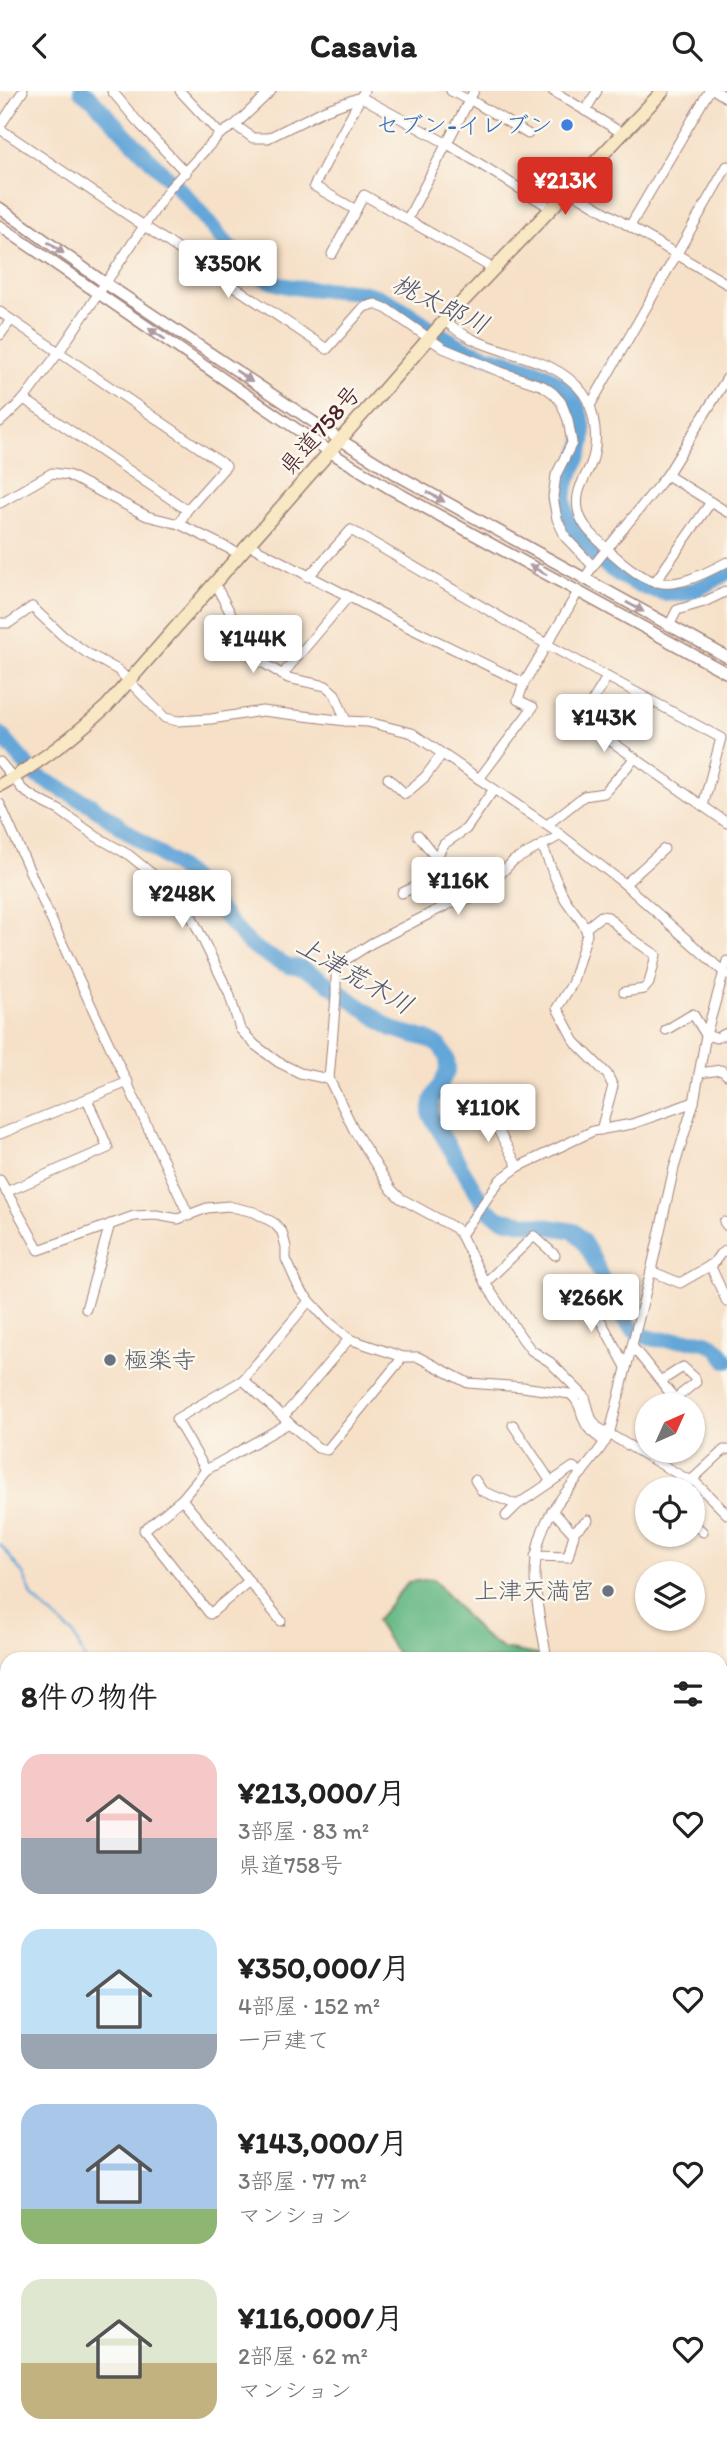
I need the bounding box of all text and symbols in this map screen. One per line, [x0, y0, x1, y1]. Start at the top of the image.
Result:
icon: back [21, 27, 59, 65]
text: Casavia [310, 27, 417, 65]
icon: search [668, 27, 706, 65]
place label: セブン-イレブン [375, 110, 553, 139]
marker: セブン-イレブン [559, 117, 575, 133]
pin: ¥213K [516, 157, 614, 217]
text: ¥213K [534, 166, 596, 194]
one-way arrow [47, 240, 65, 254]
pin: ¥350K [179, 241, 277, 300]
text: ¥350K [195, 249, 261, 277]
water label: 桃太郎川 [387, 267, 495, 341]
one-way arrow [148, 327, 166, 341]
one-way arrow [234, 369, 253, 382]
street label: 県道758号 [273, 379, 367, 481]
one-way arrow [426, 491, 446, 503]
one-way arrow [528, 564, 548, 576]
one-way arrow [625, 601, 645, 613]
pin: ¥144K [204, 615, 302, 675]
text: ¥144K [220, 624, 286, 652]
pin: ¥143K [555, 695, 653, 754]
text: ¥143K [572, 703, 636, 731]
pin: ¥116K [409, 857, 507, 917]
text: ¥116K [427, 866, 489, 894]
pin: ¥248K [133, 871, 231, 930]
text: ¥248K [149, 879, 215, 907]
water label: 上津荒木川 [291, 929, 419, 1021]
pin: ¥110K [439, 1084, 537, 1144]
text: ¥110K [456, 1093, 520, 1121]
pin: ¥266K [542, 1275, 640, 1334]
text: ¥266K [559, 1283, 623, 1311]
place label: 極楽寺 [124, 1345, 196, 1374]
marker: 極楽寺 [102, 1352, 118, 1368]
north arrow [635, 1393, 705, 1463]
map controls [635, 1393, 705, 1631]
button: locate [635, 1477, 705, 1547]
button: layers [635, 1561, 705, 1631]
place label: 上津天満宮 [474, 1576, 594, 1605]
marker: 上津天満宮 [600, 1583, 616, 1599]
icon: filters [669, 1675, 707, 1713]
text: 8件の物件 [21, 1678, 157, 1715]
text: ¥213,000/月 [238, 1774, 406, 1811]
icon: home [77, 1782, 161, 1866]
icon: heart [669, 1805, 707, 1843]
text: 3部屋 · 83 m² [238, 1817, 369, 1845]
text: 県道758号 [238, 1851, 343, 1879]
text: ¥350,000/月 [238, 1949, 411, 1986]
icon: home [77, 1957, 161, 2041]
icon: heart [669, 1980, 707, 2018]
text: 4部屋 · 152 m² [238, 1992, 380, 2020]
text: 一戸建て [238, 2026, 330, 2054]
text: ¥143,000/月 [238, 2124, 408, 2161]
icon: home [77, 2132, 161, 2216]
icon: heart [669, 2155, 707, 2193]
text: 3部屋 · 77 m² [238, 2167, 367, 2195]
text: マンション [238, 2201, 352, 2229]
text: ¥116,000/月 [238, 2299, 404, 2336]
icon: home [77, 2307, 161, 2391]
icon: heart [669, 2330, 707, 2368]
text: 2部屋 · 62 m² [238, 2342, 368, 2370]
text: マンション [238, 2376, 352, 2404]

